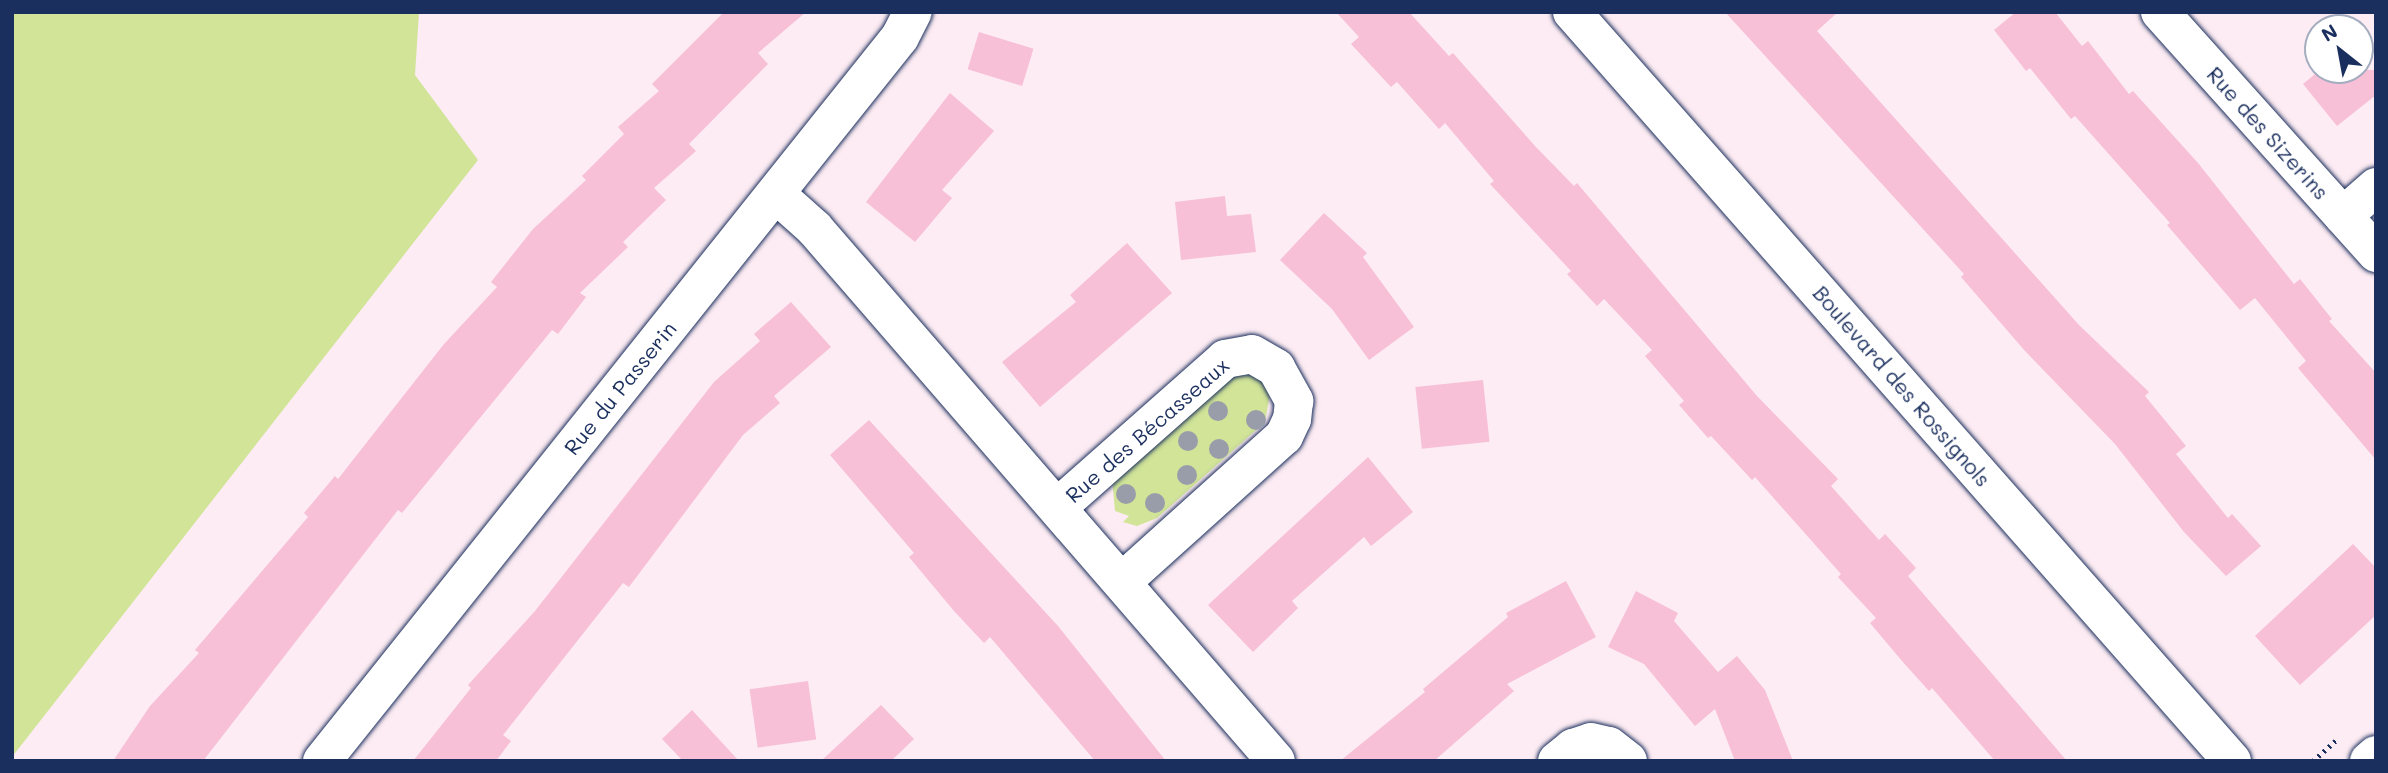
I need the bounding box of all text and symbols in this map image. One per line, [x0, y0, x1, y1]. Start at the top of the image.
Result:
north arrow [2304, 14, 2374, 84]
text: N [2316, 18, 2342, 47]
street label: Rue des Sizerins [2202, 62, 2334, 204]
street label: Boulevard des Rossignols [1808, 280, 1996, 492]
street label: Rue du Passerin [559, 316, 681, 460]
street label: Rue des Bécasseaux [1060, 352, 1234, 508]

